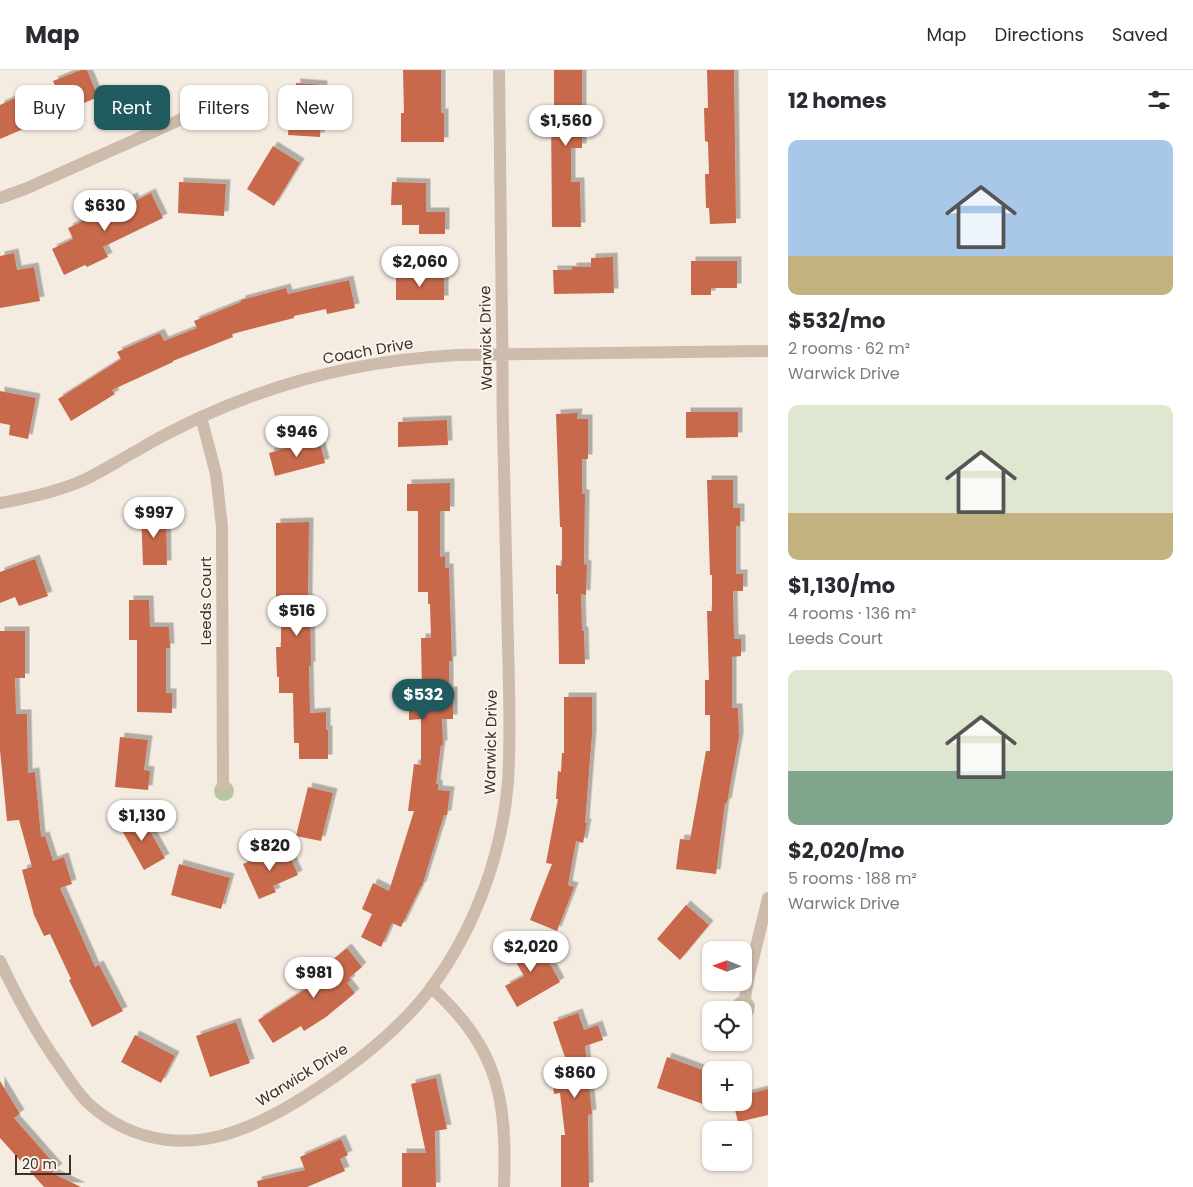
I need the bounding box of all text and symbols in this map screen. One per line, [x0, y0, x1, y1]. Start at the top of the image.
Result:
text: Map [25, 18, 80, 51]
text: Map [927, 22, 966, 47]
text: Directions [994, 22, 1084, 47]
text: Saved [1112, 22, 1168, 47]
chip: Buy [15, 85, 84, 130]
chip: Rent [94, 85, 170, 130]
chip: Filters [180, 85, 268, 130]
chip: New [278, 85, 352, 130]
text: 12 homes [788, 86, 887, 115]
icon: filters [1145, 86, 1173, 114]
pin: $1,560 [525, 104, 607, 147]
text: $1,560 [540, 109, 592, 132]
icon: home [936, 172, 1026, 262]
pin: $630 [75, 190, 135, 232]
text: $630 [85, 194, 125, 217]
pin: $2,060 [379, 246, 461, 288]
text: $2,060 [392, 250, 448, 273]
street label: Warwick Drive [474, 285, 497, 391]
text: $532/mo [788, 306, 885, 335]
street label: Coach Drive [321, 332, 415, 369]
text: 2 rooms · 62 m² [788, 337, 910, 360]
text: Warwick Drive [788, 362, 900, 385]
pin: $946 [267, 416, 327, 458]
text: $946 [276, 420, 318, 443]
icon: home [936, 437, 1026, 527]
pin: $997 [124, 496, 184, 539]
text: $997 [135, 501, 173, 524]
street label: Leeds Court [195, 557, 216, 645]
text: $1,130/mo [788, 571, 895, 600]
pin: $516 [267, 594, 327, 637]
text: $516 [278, 599, 316, 622]
text: 4 rooms · 136 m² [788, 602, 916, 625]
text: Leeds Court [788, 627, 883, 650]
pin: $532 [393, 678, 453, 721]
text: $532 [403, 683, 443, 706]
street label: Warwick Drive [479, 689, 502, 795]
icon: home [936, 702, 1026, 792]
pin: $1,130 [101, 800, 183, 842]
text: $1,130 [118, 804, 166, 827]
pin: $820 [240, 830, 300, 872]
text: $820 [250, 834, 290, 857]
text: $2,020/mo [788, 836, 904, 865]
text: 5 rooms · 188 m² [788, 867, 917, 890]
text: Warwick Drive [788, 892, 900, 915]
pin: $2,020 [490, 930, 572, 973]
text: $2,020 [504, 935, 558, 958]
north arrow [702, 941, 752, 991]
map controls [702, 941, 752, 1171]
pin: $981 [284, 956, 344, 999]
text: $981 [296, 961, 332, 984]
button: locate [702, 1001, 752, 1051]
street label: Warwick Drive [252, 1038, 352, 1111]
pin: $860 [545, 1056, 605, 1099]
text: $860 [554, 1061, 596, 1084]
button: + [702, 1061, 752, 1111]
button: − [702, 1121, 752, 1171]
scale bar [15, 1152, 71, 1175]
text: 20 m [22, 1154, 57, 1174]

